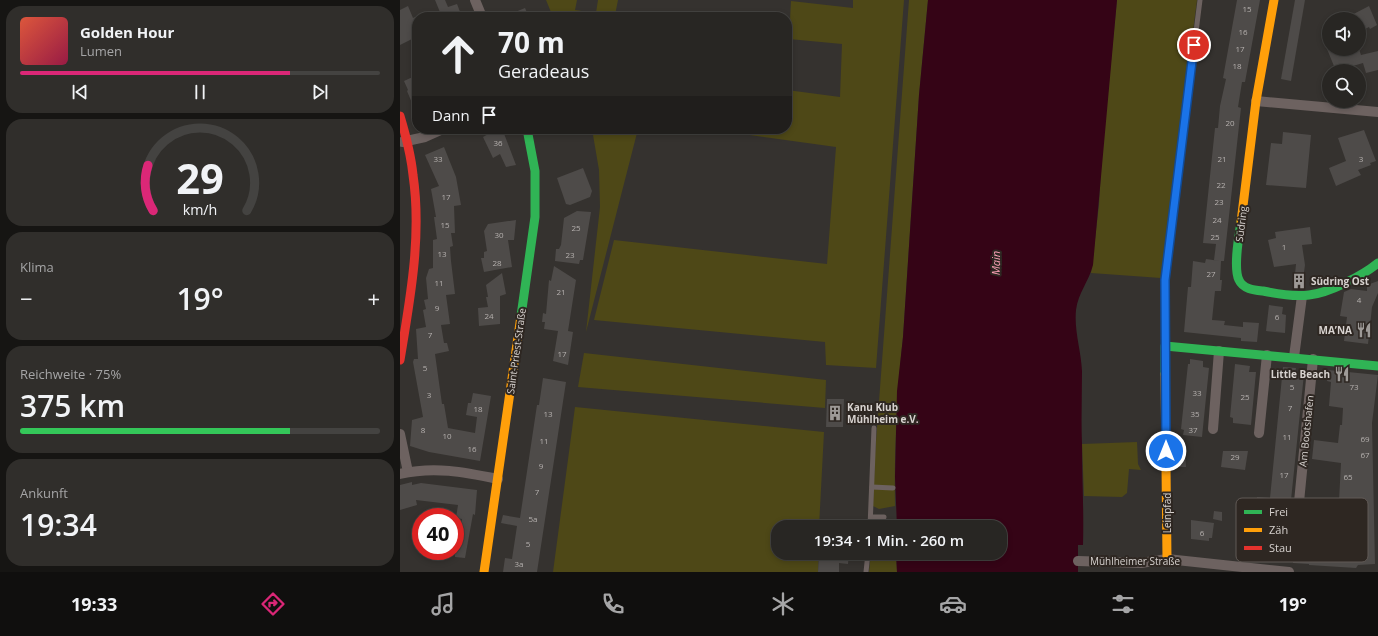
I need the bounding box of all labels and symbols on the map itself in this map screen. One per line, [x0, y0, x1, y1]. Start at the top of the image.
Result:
house number: 15 [1242, 3, 1252, 14]
house number: 16 [1238, 26, 1248, 37]
pin [1177, 28, 1211, 62]
house number: 17 [1235, 43, 1245, 54]
house number: 18 [1232, 60, 1242, 71]
house number: 20 [1225, 117, 1235, 128]
house number: 36 [493, 137, 503, 148]
house number: 33 [433, 153, 443, 164]
house number: 21 [1217, 153, 1227, 164]
house number: 3 [1359, 153, 1364, 164]
house number: 22 [1216, 179, 1226, 190]
house number: 17 [441, 191, 451, 202]
house number: 23 [1214, 196, 1224, 207]
street label: Südring [1232, 205, 1250, 243]
house number: 24 [1212, 214, 1222, 225]
house number: 15 [440, 219, 450, 230]
house number: 25 [571, 222, 581, 233]
house number: 30 [494, 229, 504, 240]
house number: 25 [1210, 231, 1220, 242]
house number: 1 [1282, 241, 1286, 252]
house number: 13 [437, 248, 447, 259]
house number: 23 [565, 249, 575, 260]
water label: Main [988, 251, 1003, 275]
house number: 28 [492, 257, 502, 268]
house number: 27 [1206, 268, 1216, 279]
building icon: Südring Ost [1290, 272, 1308, 290]
place label: Südring Ost [1311, 274, 1370, 288]
house number: 11 [434, 277, 444, 288]
house number: 21 [556, 286, 566, 297]
house number: 4 [1357, 294, 1362, 305]
house number: 9 [435, 302, 440, 313]
street label: Saint-Priest-Straße [503, 307, 529, 395]
house number: 24 [484, 310, 494, 321]
house number: 6 [1275, 311, 1280, 322]
restaurant icon: MA’NA [1355, 321, 1373, 339]
place label: MA’NA [1318, 323, 1352, 337]
house number: 7 [428, 329, 433, 340]
house number: 17 [557, 348, 567, 359]
house number: 5 [423, 362, 428, 373]
restaurant icon: Little Beach [1333, 365, 1351, 383]
place label: Little Beach [1271, 367, 1330, 381]
house number: 5 [1290, 381, 1295, 392]
house number: 73 [1349, 381, 1359, 392]
house number: 33 [1192, 387, 1202, 398]
house number: 3 [427, 389, 432, 400]
house number: 25 [1240, 391, 1250, 402]
street label: Am Bootshafen [1295, 395, 1317, 467]
place label: Kanu Klub Mühlheim e.V. [847, 400, 919, 426]
house number: 7 [1288, 402, 1293, 413]
house number: 18 [473, 403, 483, 414]
building icon: Kanu Klub Mühlheim e.V. [826, 404, 844, 422]
house number: 13 [543, 408, 553, 419]
house number: 35 [1190, 408, 1200, 419]
house number: 8 [421, 424, 426, 435]
house number: 37 [1188, 424, 1198, 435]
house number: 10 [442, 430, 452, 441]
position arrow [1145, 430, 1187, 472]
house number: 11 [1282, 431, 1292, 442]
house number: 69 [1360, 433, 1370, 444]
house number: 11 [539, 435, 549, 446]
house number: 16 [467, 443, 477, 454]
house number: 67 [1360, 449, 1370, 460]
house number: 29 [1230, 451, 1240, 462]
house number: 9 [539, 460, 544, 471]
house number: 17 [1279, 469, 1289, 480]
house number: 65 [1343, 471, 1353, 482]
house number: 7 [535, 486, 540, 497]
street label: Leinpfad [1160, 493, 1174, 533]
legend [1236, 498, 1368, 562]
text: Frei [1269, 504, 1288, 519]
speed limit sign: 40 [412, 508, 464, 560]
house number: 5a [528, 513, 538, 524]
text: Zäh [1269, 522, 1288, 537]
house number: 6 [1200, 527, 1205, 538]
house number: 5 [526, 538, 531, 549]
text: Stau [1269, 540, 1292, 555]
street label: Mühlheimer Straße [1090, 554, 1180, 568]
house number: 3a [514, 558, 524, 569]

